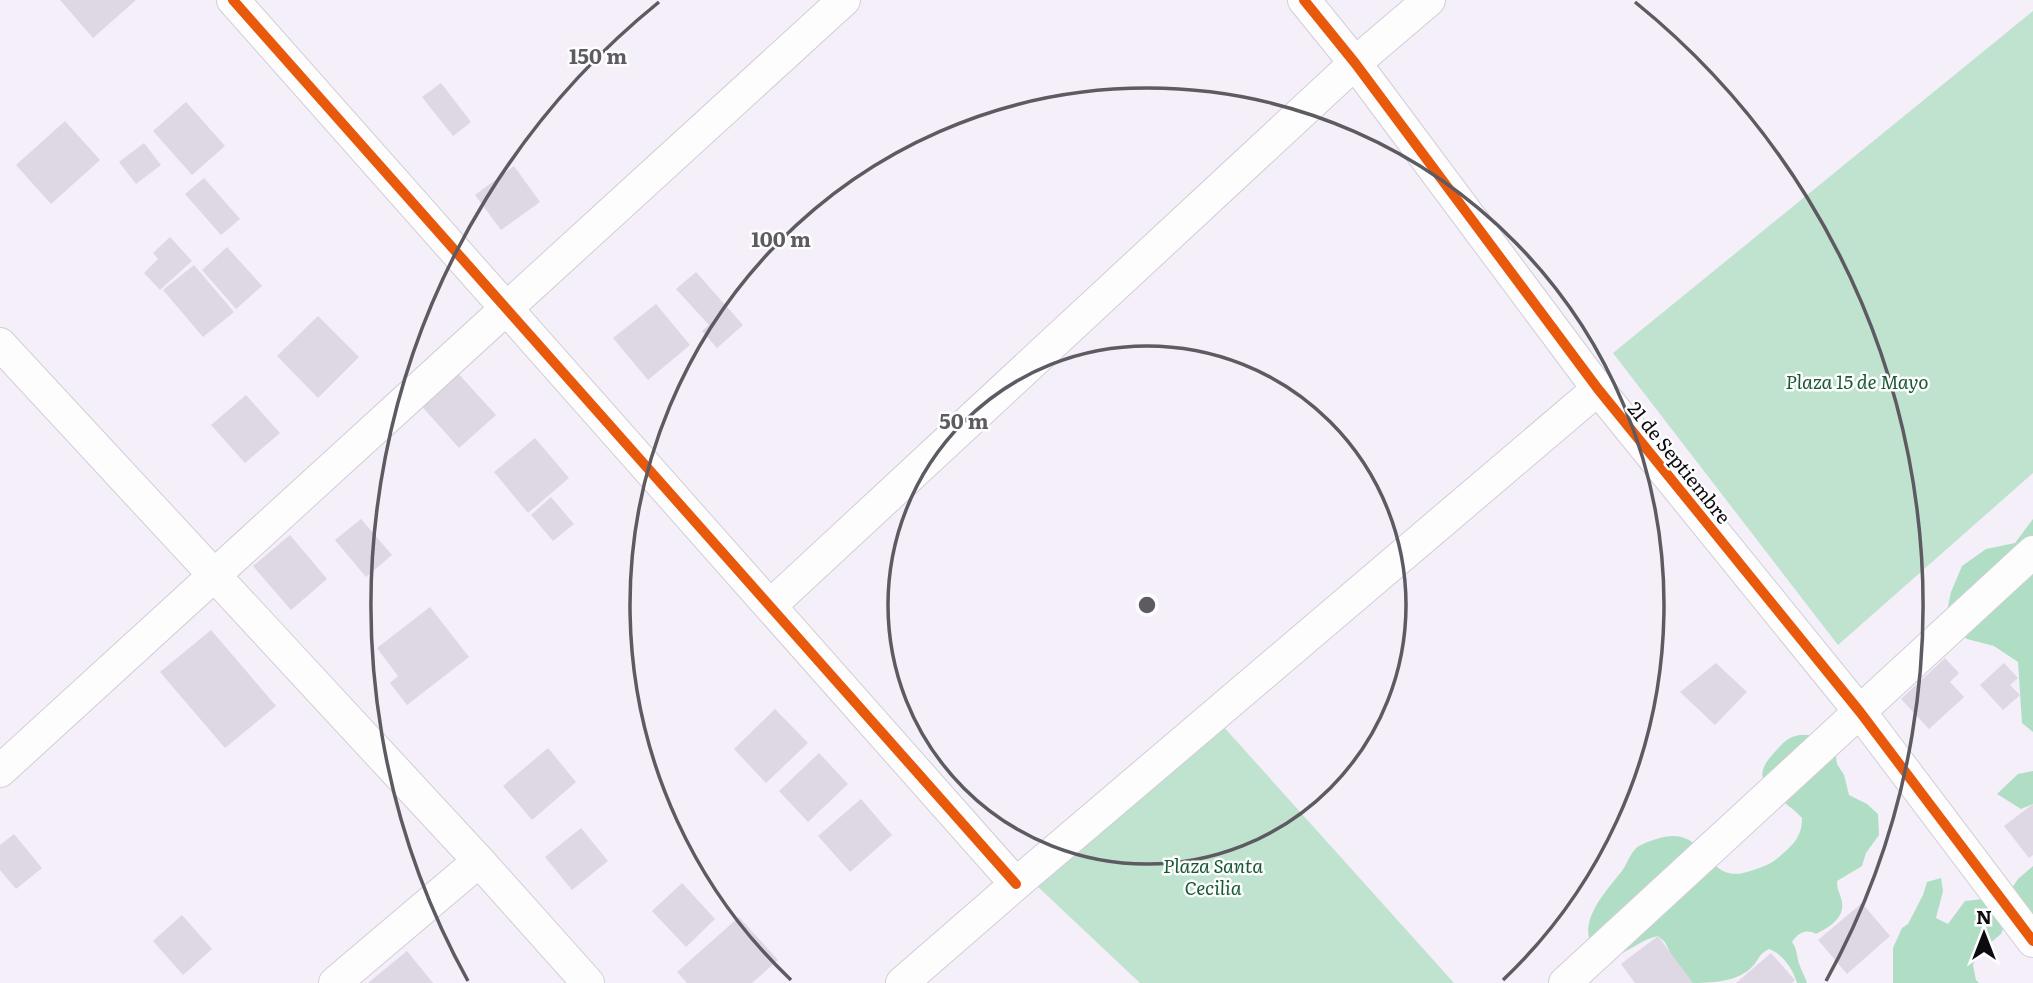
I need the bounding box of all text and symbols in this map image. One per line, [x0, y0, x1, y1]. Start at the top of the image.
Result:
text: 150 m [569, 39, 627, 70]
text: 100 m [751, 222, 811, 253]
park label: Plaza 15 de Mayo [1786, 367, 1928, 395]
street label: 21 de Septiembre [1622, 395, 1738, 529]
text: 50 m [939, 404, 989, 435]
centre of rings [1135, 593, 1159, 617]
park label: Plaza Santa Cecilia [1163, 851, 1263, 901]
north arrow [1949, 899, 2019, 969]
text: N [1976, 902, 1992, 930]

